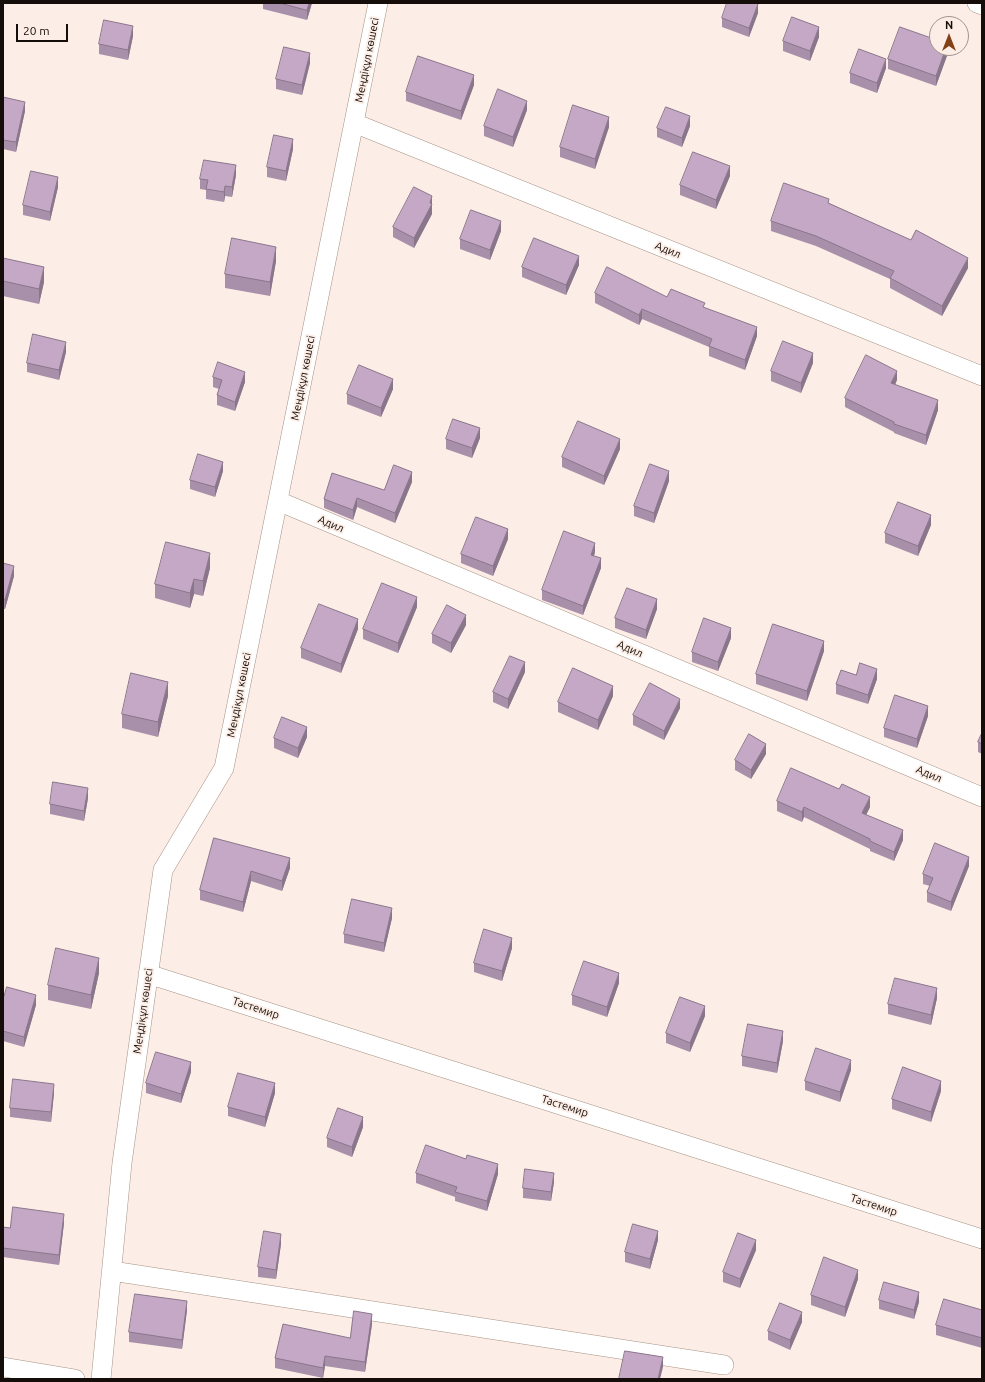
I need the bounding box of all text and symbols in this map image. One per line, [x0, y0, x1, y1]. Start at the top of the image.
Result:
scale bar [18, 16, 70, 42]
street label: Меңдіқұл көшесі [352, 16, 382, 104]
north arrow [929, 16, 969, 56]
text: N [945, 19, 953, 31]
text: 20 m [23, 24, 50, 37]
street label: Адил [653, 239, 683, 261]
street label: Меңдіқұл көшесі [288, 334, 318, 422]
street label: Адил [316, 513, 346, 535]
street label: Адил [615, 638, 645, 660]
street label: Меңдіқұл көшесі [224, 651, 254, 739]
street label: Адил [914, 763, 944, 785]
street label: Меңдіқұл көшесі [130, 967, 156, 1055]
street label: Тастемир [231, 994, 281, 1022]
street label: Тастемир [540, 1092, 590, 1120]
street label: Тастемир [849, 1191, 899, 1219]

